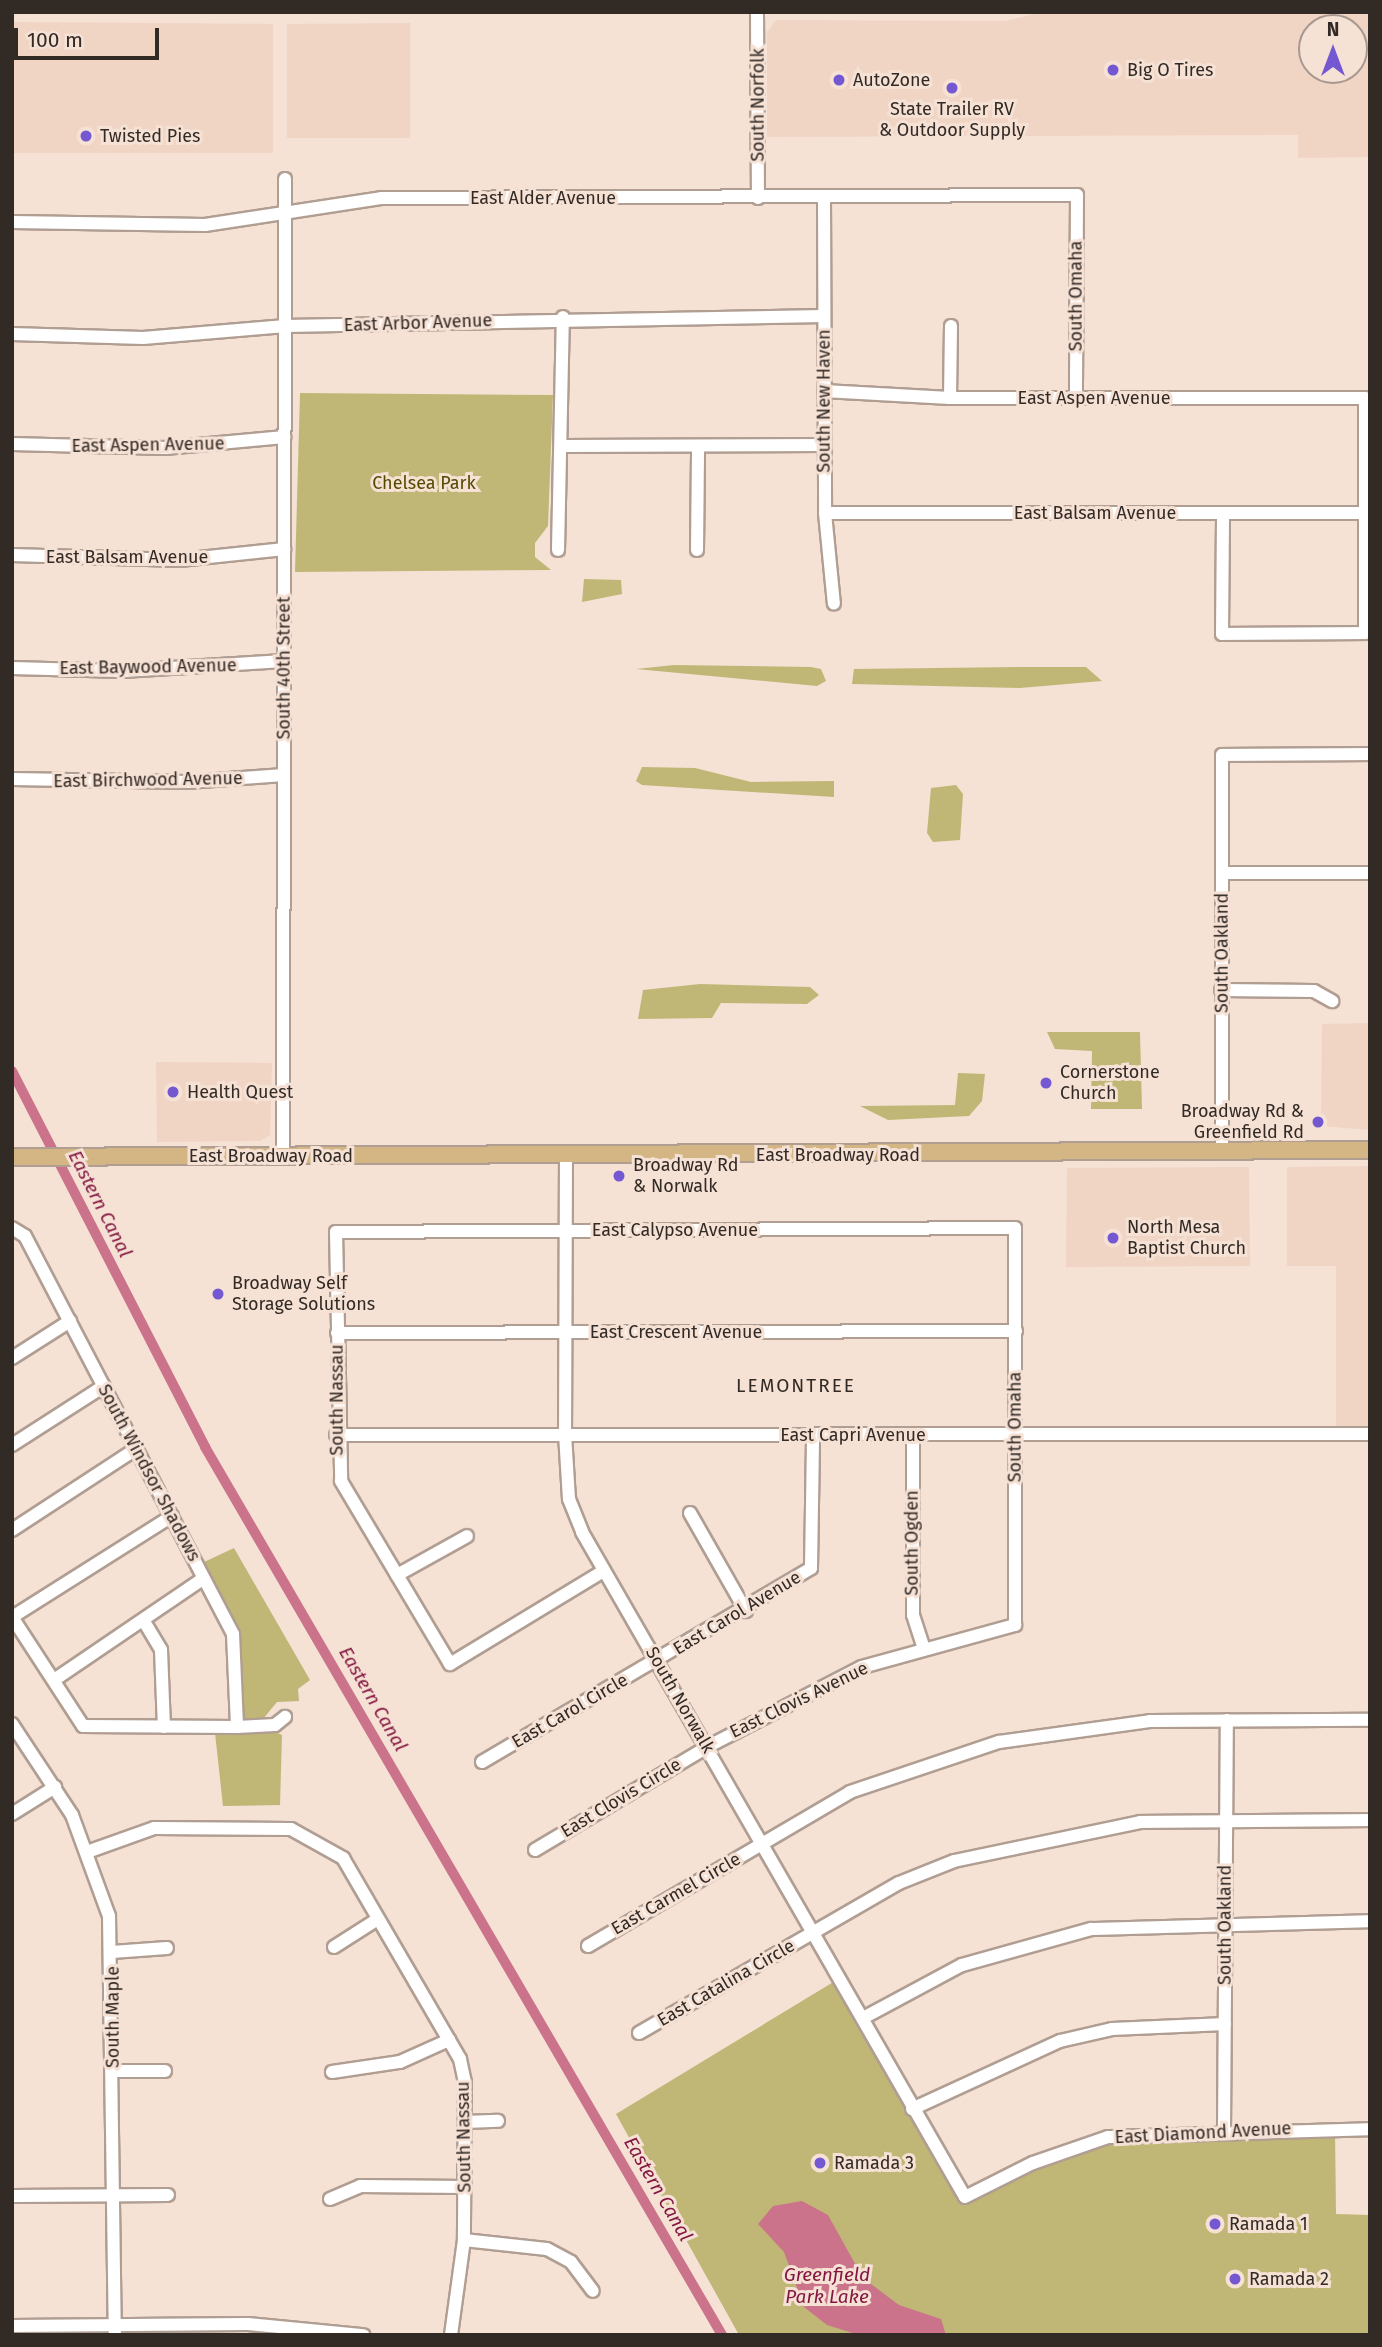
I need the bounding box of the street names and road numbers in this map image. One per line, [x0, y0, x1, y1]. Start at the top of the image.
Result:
street label: South Norfolk [747, 48, 769, 162]
street label: East Alder Avenue [470, 187, 616, 209]
street label: South Omaha [1065, 241, 1087, 351]
street label: East Arbor Avenue [343, 310, 493, 336]
street label: South New Haven [813, 329, 835, 473]
street label: East Aspen Avenue [1018, 387, 1170, 409]
street label: East Aspen Avenue [71, 433, 225, 457]
street label: East Balsam Avenue [1014, 502, 1176, 524]
street label: East Balsam Avenue [46, 546, 208, 568]
street label: South 40th Street [273, 597, 295, 739]
street label: East Baywood Avenue [59, 655, 237, 679]
street label: East Birchwood Avenue [53, 768, 243, 792]
street label: South Oakland [1211, 893, 1233, 1013]
street label: East Broadway Road [756, 1144, 920, 1166]
street label: East Broadway Road [189, 1145, 353, 1167]
street label: East Calypso Avenue [592, 1219, 758, 1241]
street label: East Crescent Avenue [590, 1321, 762, 1343]
street label: South Nassau [326, 1344, 348, 1456]
street label: South Omaha [1004, 1372, 1026, 1482]
street label: South Windsor Shadows [93, 1381, 205, 1565]
street label: East Capri Avenue [780, 1424, 926, 1446]
street label: South Ogden [901, 1490, 923, 1596]
street label: East Carol Avenue [669, 1566, 805, 1660]
street label: South Norwalk [641, 1643, 719, 1757]
street label: East Clovis Avenue [726, 1657, 872, 1743]
street label: East Carol Circle [508, 1669, 632, 1753]
street label: East Clovis Circle [557, 1754, 685, 1842]
street label: East Carmel Circle [607, 1848, 745, 1940]
street label: South Oakland [1214, 1865, 1236, 1985]
street label: East Catalina Circle [653, 1935, 799, 2031]
street label: South Maple [102, 1966, 124, 2068]
street label: South Nassau [452, 2081, 476, 2193]
street label: East Diamond Avenue [1114, 2118, 1292, 2148]

